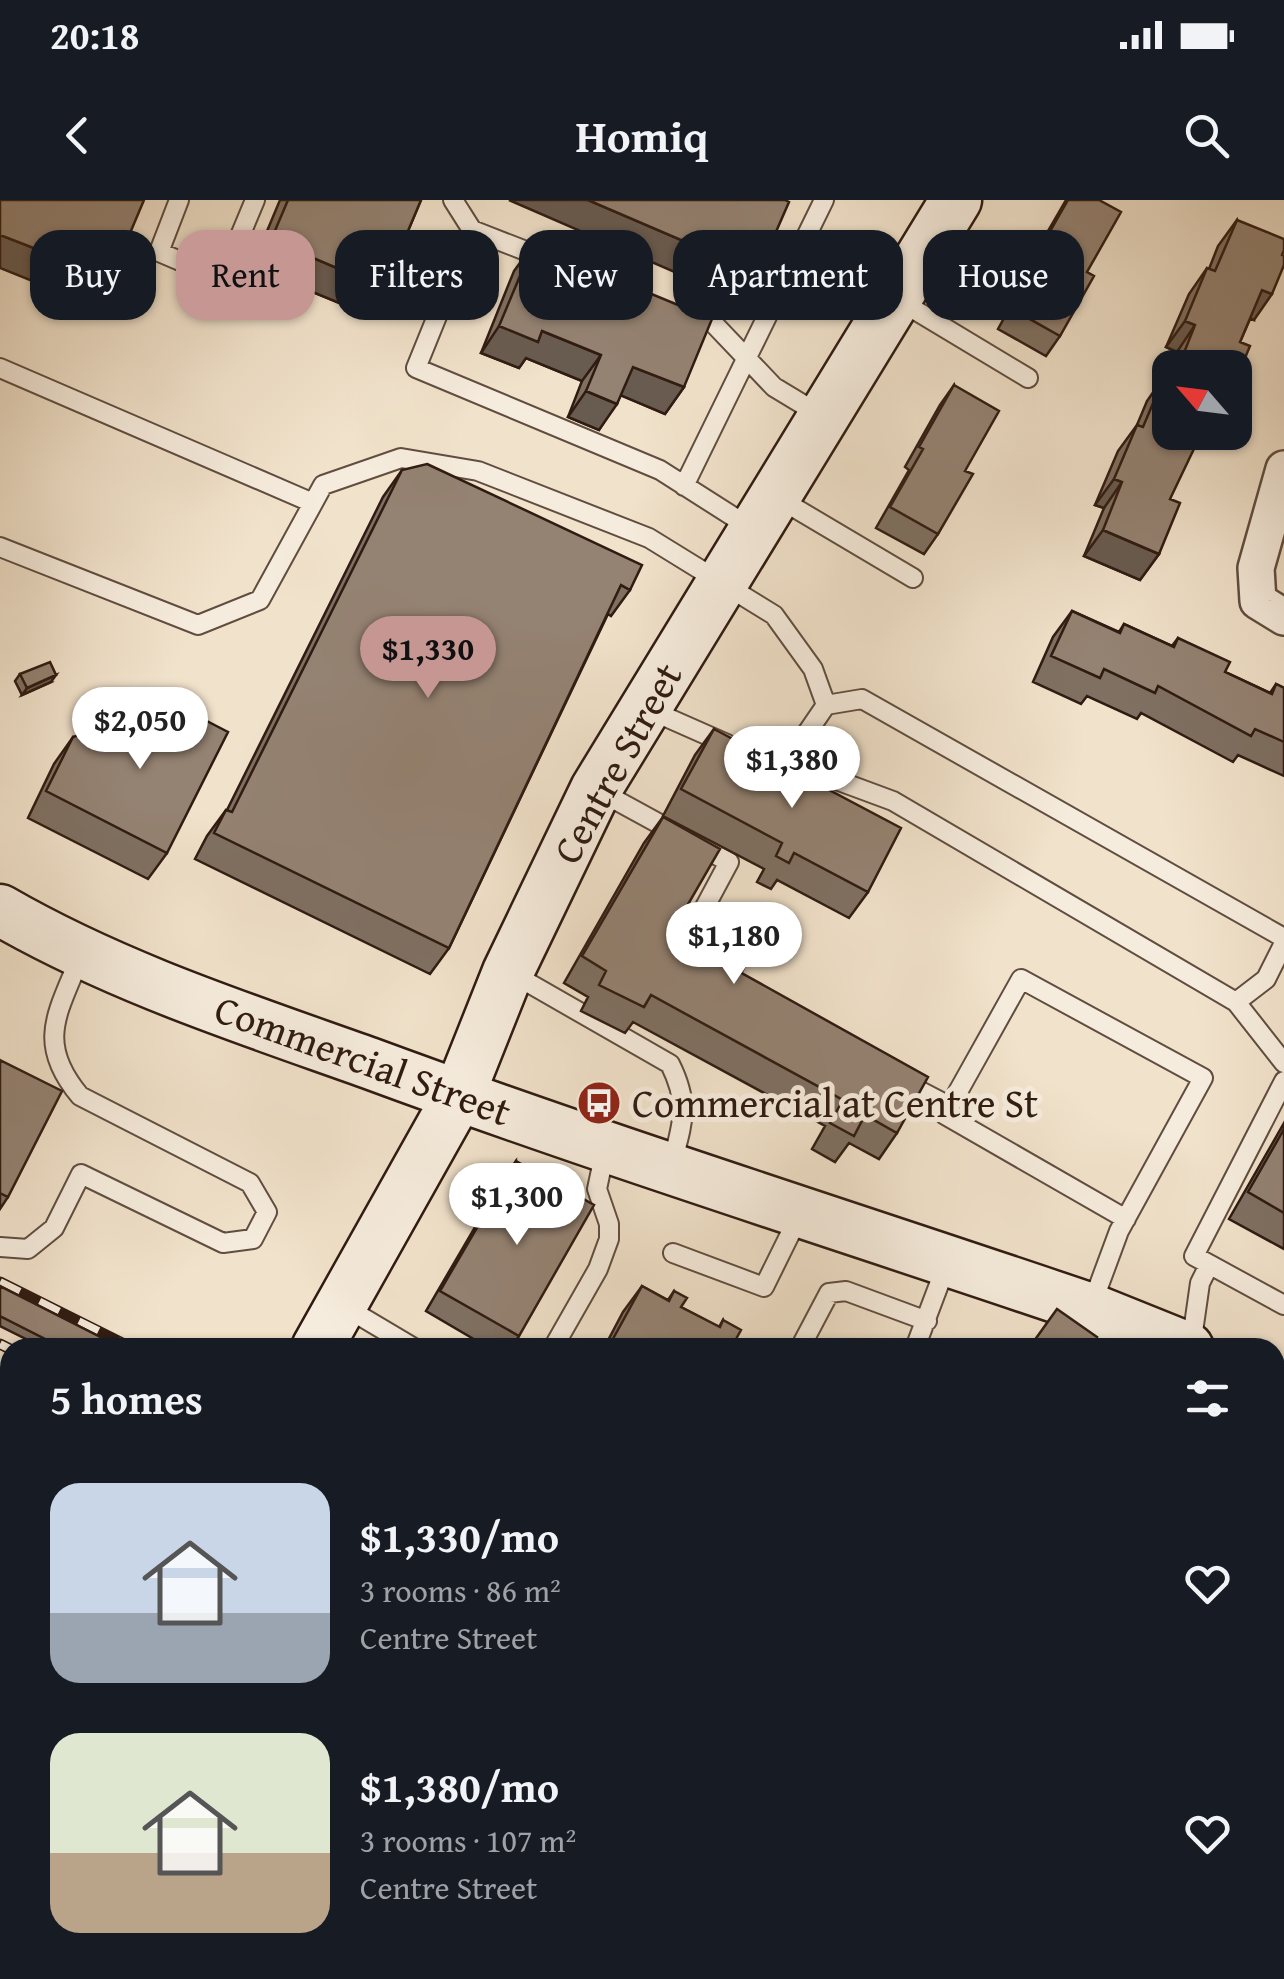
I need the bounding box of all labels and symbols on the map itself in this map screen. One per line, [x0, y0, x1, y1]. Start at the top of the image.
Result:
north arrow [1152, 350, 1252, 450]
pin: $1,330 [347, 616, 509, 701]
street label: Centre Street [537, 651, 696, 874]
pin: $2,050 [59, 687, 221, 772]
pin: $1,380 [711, 726, 873, 811]
pin: $1,180 [653, 902, 815, 987]
street label: Commercial Street [207, 979, 520, 1140]
place label: Commercial at Centre St [632, 1073, 1038, 1132]
bus stop icon: Commercial at Centre St [576, 1080, 622, 1126]
pin: $1,300 [436, 1163, 598, 1248]

